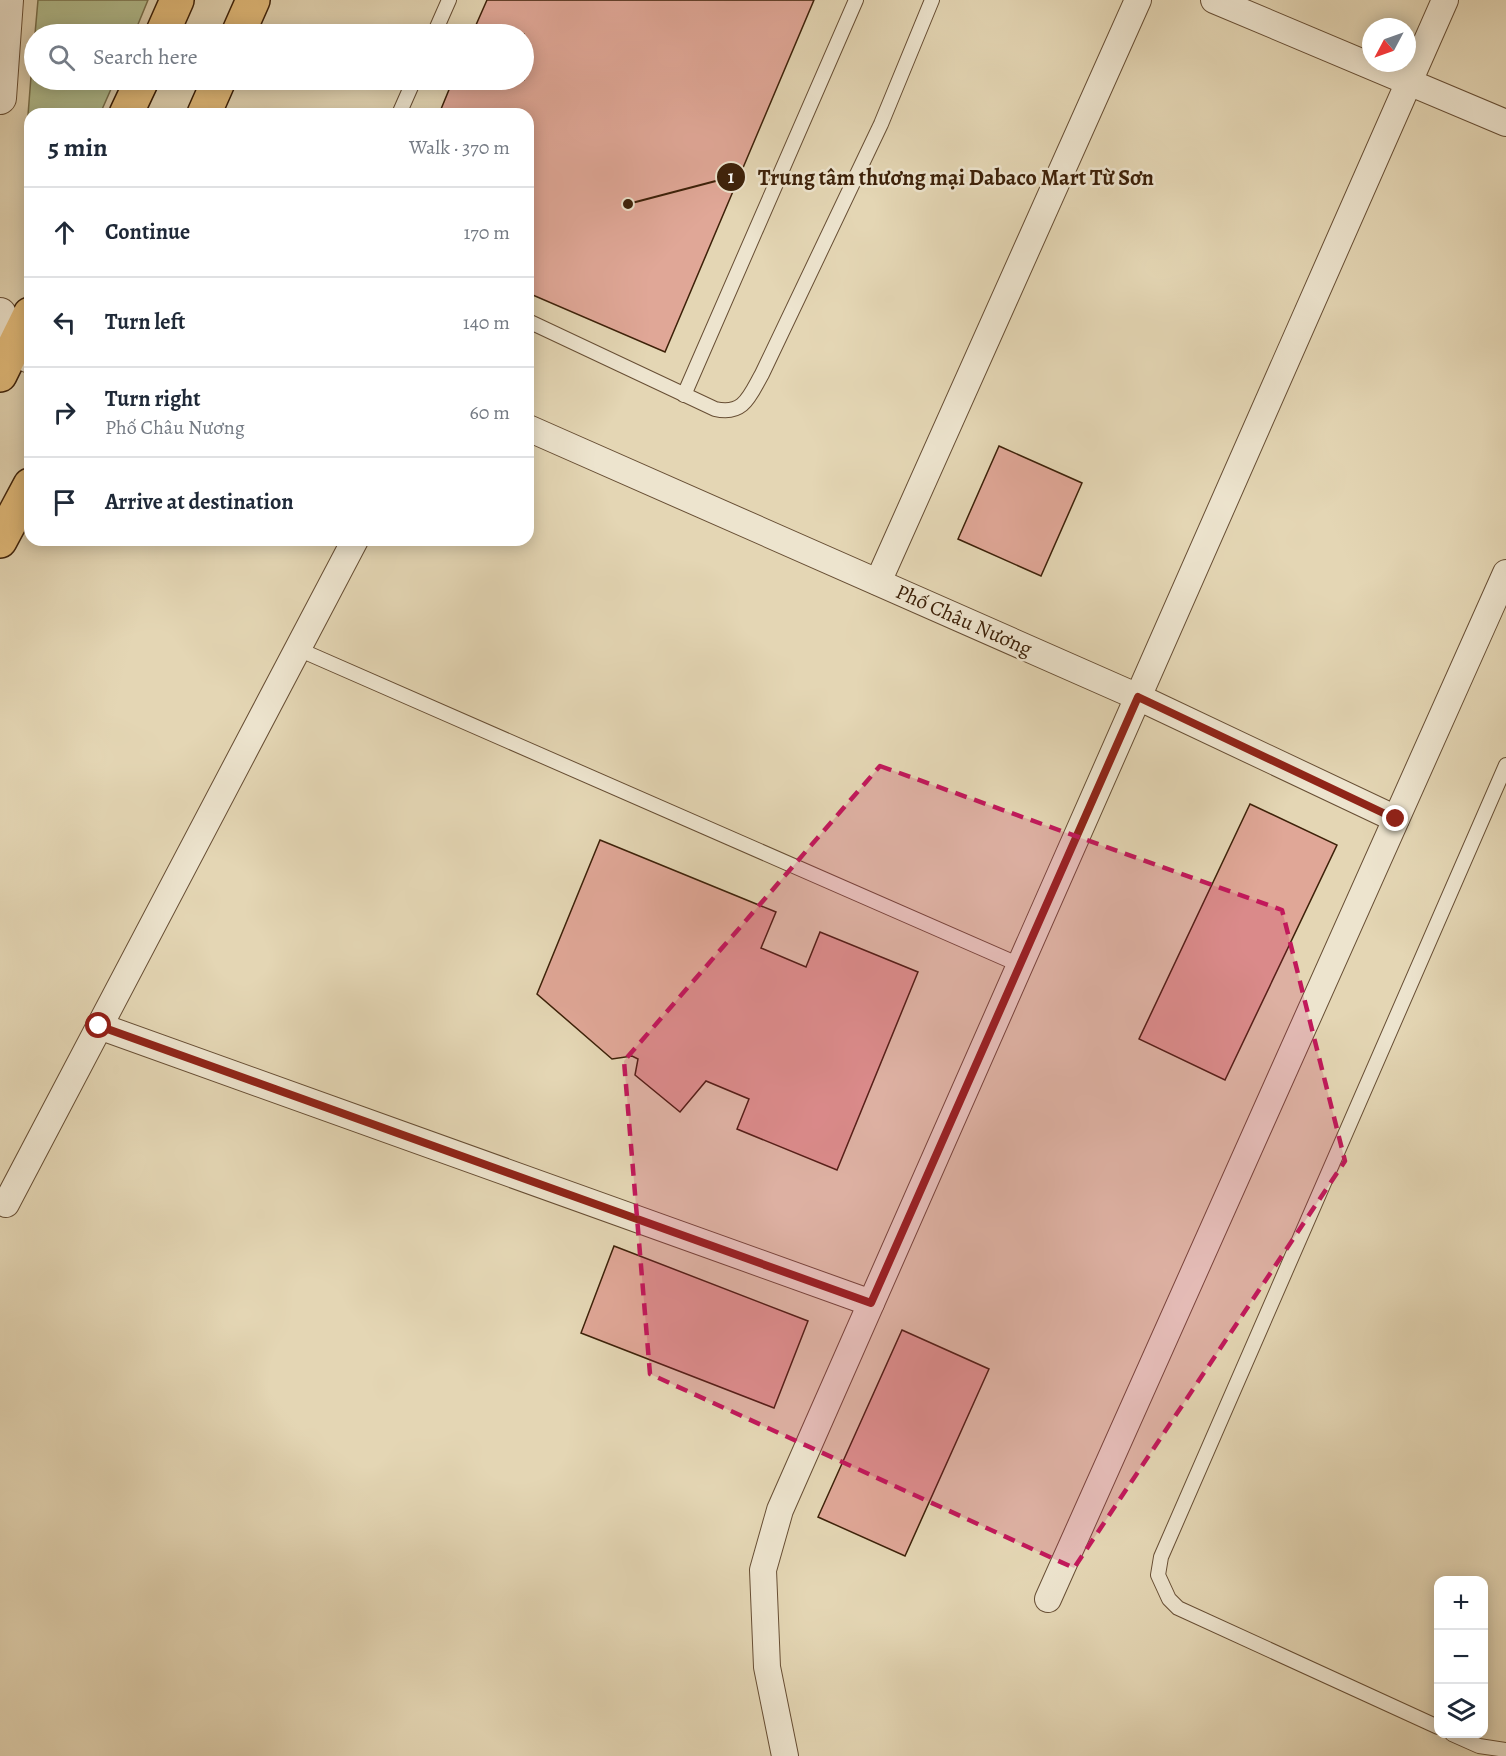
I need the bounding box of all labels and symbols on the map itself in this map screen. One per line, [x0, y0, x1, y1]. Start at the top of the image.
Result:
north arrow [1362, 18, 1416, 72]
callout: Trung tâm thương mại Dabaco Mart Từ Sơn [716, 157, 1166, 197]
text: Trung tâm thương mại Dabaco Mart Từ Sơn [758, 163, 1154, 193]
text: 1 [728, 165, 735, 189]
street label: Phố Châu Nương [891, 577, 1037, 663]
route end [1382, 805, 1408, 831]
route start [85, 1012, 111, 1038]

